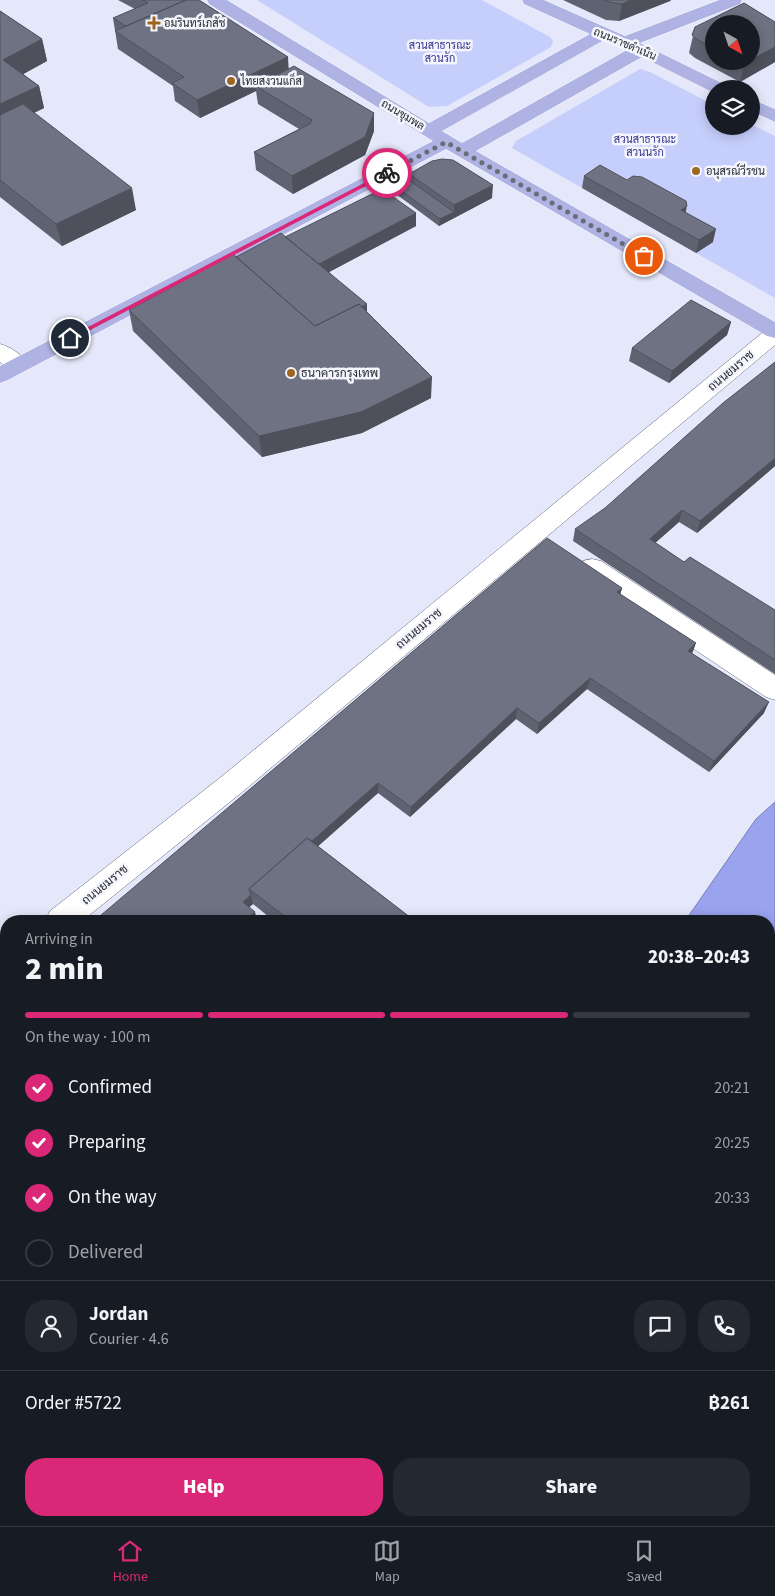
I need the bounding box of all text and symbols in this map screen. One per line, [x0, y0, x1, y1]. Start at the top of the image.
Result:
place label: อมรินทร์เภสัช [164, 15, 226, 31]
north arrow [705, 15, 760, 70]
map controls [705, 15, 760, 135]
marker: อมรินทร์เภสัช [148, 17, 160, 29]
street label: ถนนราชดำเนิน [591, 24, 659, 64]
park label: สวนสาธารณะ สวนรัก [409, 38, 471, 66]
place label: ไทยสงวนแก็ส [240, 72, 302, 89]
marker: ไทยสงวนแก็ส [225, 75, 237, 87]
button: layers [705, 80, 760, 135]
street label: ถนนชุมพล [378, 96, 427, 135]
park label: สวนสาธารณะ สวนนรัก [614, 132, 676, 160]
courier [362, 148, 412, 198]
icon: bike [373, 159, 401, 187]
place label: อนุสรณ์วีรชน [706, 163, 765, 180]
marker: อนุสรณ์วีรชน [690, 165, 702, 177]
pin [623, 235, 665, 277]
icon: bag [630, 242, 658, 270]
pin [49, 317, 91, 359]
icon: home [56, 324, 84, 352]
street label: ถนนยมราช [704, 347, 758, 395]
place label: ธนาคารกรุงเทพ [301, 365, 378, 382]
marker: ธนาคารกรุงเทพ [285, 367, 297, 379]
street label: ถนนยมราช [392, 605, 446, 653]
street label: ถนนยมราช [78, 861, 132, 909]
text: Arriving in [25, 928, 93, 950]
text: 20:38–20:43 [648, 944, 750, 971]
text: 2 min [25, 946, 104, 992]
text: On the way · 100 m [25, 1026, 150, 1048]
icon: check [25, 1074, 53, 1102]
text: Confirmed [68, 1074, 152, 1101]
text: 20:21 [714, 1077, 750, 1099]
icon: check [25, 1129, 53, 1157]
text: Preparing [68, 1129, 146, 1156]
text: 20:25 [714, 1132, 750, 1154]
icon: check [25, 1184, 53, 1212]
text: On the way [68, 1184, 157, 1211]
text: 20:33 [714, 1187, 750, 1209]
text: Delivered [68, 1239, 143, 1266]
button: person [25, 1300, 77, 1352]
button: chat [634, 1300, 686, 1352]
button: phone [698, 1300, 750, 1352]
text: Jordan [89, 1301, 148, 1328]
text: Courier · 4.6 [89, 1328, 169, 1350]
text: Order #5722 [25, 1390, 122, 1417]
text: ฿261 [708, 1390, 750, 1417]
button: Help [25, 1458, 383, 1516]
button: Share [393, 1458, 750, 1516]
tab: Home [113, 1537, 148, 1587]
tab: Map [373, 1537, 401, 1587]
tab: Saved [627, 1537, 662, 1587]

